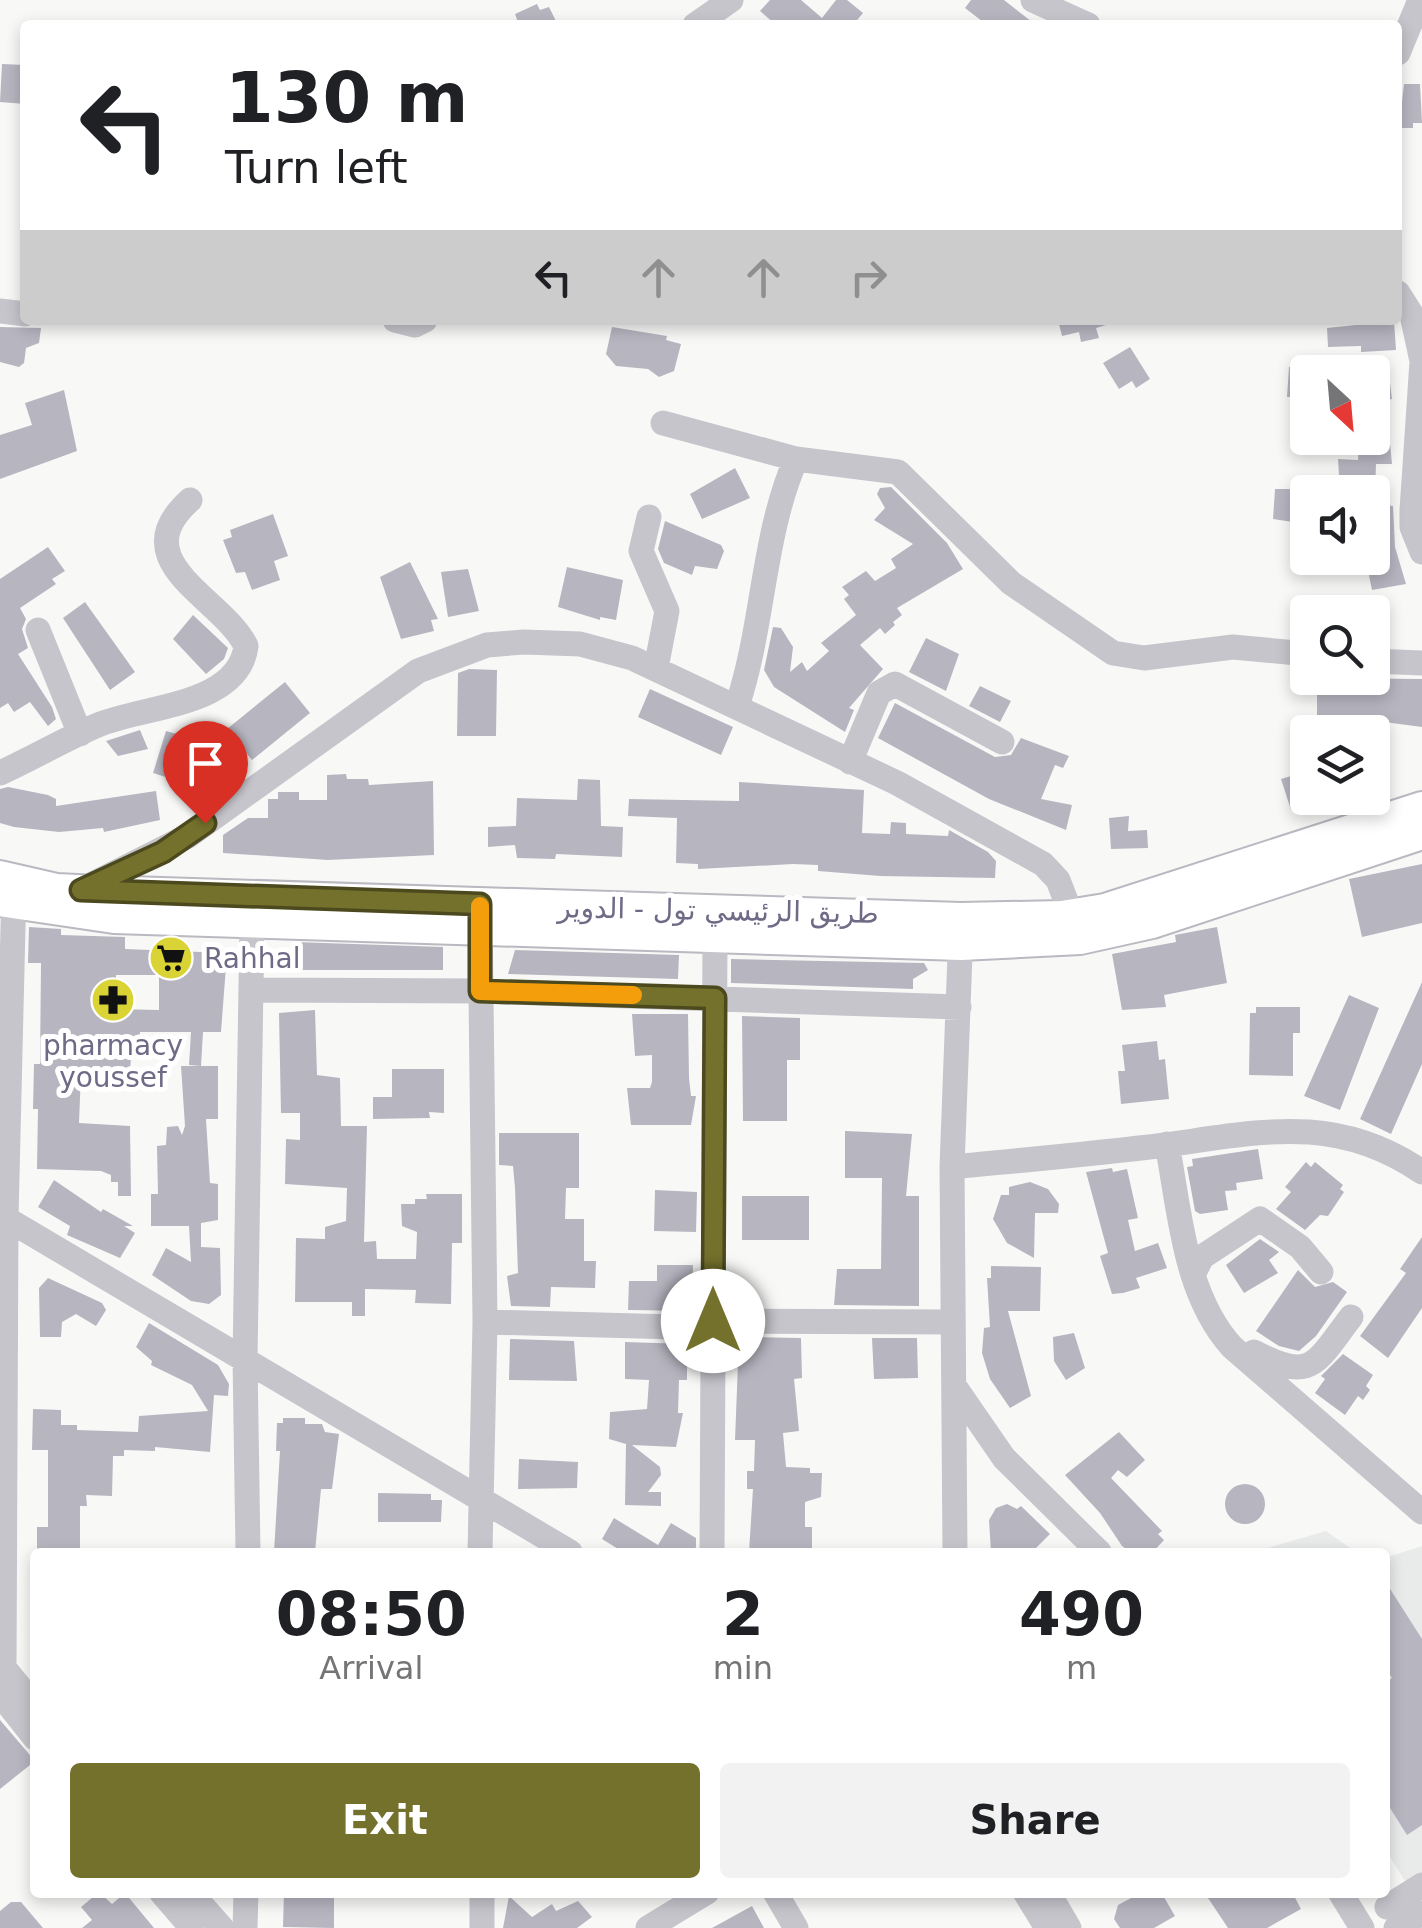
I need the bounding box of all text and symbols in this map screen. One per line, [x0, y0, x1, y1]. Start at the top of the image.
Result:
text: 130 m [225, 57, 468, 139]
icon: left [60, 60, 190, 190]
text: Turn left [225, 141, 408, 194]
icon: left [526, 250, 581, 305]
icon: ahead [631, 250, 686, 305]
icon: ahead [736, 250, 791, 305]
icon: right [841, 250, 896, 305]
north arrow [1290, 355, 1390, 455]
map controls [1290, 355, 1390, 815]
button: sound [1290, 475, 1390, 575]
button: search [1290, 595, 1390, 695]
button: layers [1290, 715, 1390, 815]
pin [163, 721, 248, 824]
icon: arrive [178, 736, 233, 791]
street label: طريق الرئيسي تول - الدوير [555, 891, 879, 930]
supermarket icon: Rahhal [148, 935, 194, 981]
place label: Rahhal [204, 942, 300, 975]
pharmacy icon: pharmacy youssef [90, 977, 136, 1023]
place label: pharmacy youssef [43, 1029, 183, 1094]
position arrow [661, 1269, 765, 1373]
text: 08:50 [276, 1579, 467, 1649]
text: 2 [722, 1579, 764, 1649]
text: 490 [1019, 1579, 1144, 1649]
text: Arrival [319, 1649, 423, 1687]
text: min [713, 1649, 773, 1687]
text: m [1066, 1649, 1097, 1687]
button: Exit [70, 1763, 700, 1878]
button: Share [720, 1763, 1350, 1878]

